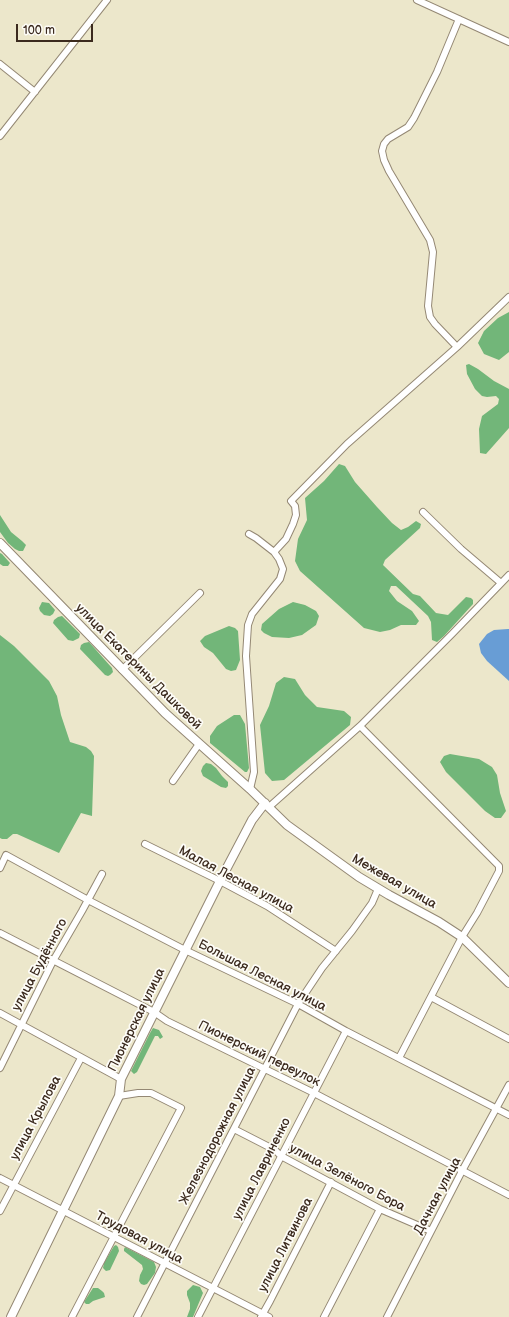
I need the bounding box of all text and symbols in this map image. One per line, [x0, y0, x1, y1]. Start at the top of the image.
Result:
scale bar [18, 16, 95, 42]
text: 100 m [23, 23, 55, 38]
street label: улица Екатерины Дашковой [72, 601, 204, 733]
street label: Малая Лесная улица [176, 843, 296, 917]
street label: Межевая улица [349, 851, 439, 913]
street label: улица Будённого [9, 916, 71, 1014]
street label: Большая Лесная улица [195, 937, 329, 1015]
street label: Пионерская улица [105, 966, 169, 1074]
street label: Пионерский переулок [196, 1018, 322, 1090]
street label: Железнодорожная улица [176, 1064, 260, 1208]
street label: улица Крылова [7, 1073, 65, 1163]
street label: улица Лавриненко [230, 1115, 294, 1223]
street label: улица Зелёного Бора [286, 1141, 408, 1215]
street label: Дачная улица [411, 1155, 465, 1237]
street label: улица Литвинова [256, 1195, 316, 1295]
street label: Трудовая улица [93, 1208, 185, 1268]

